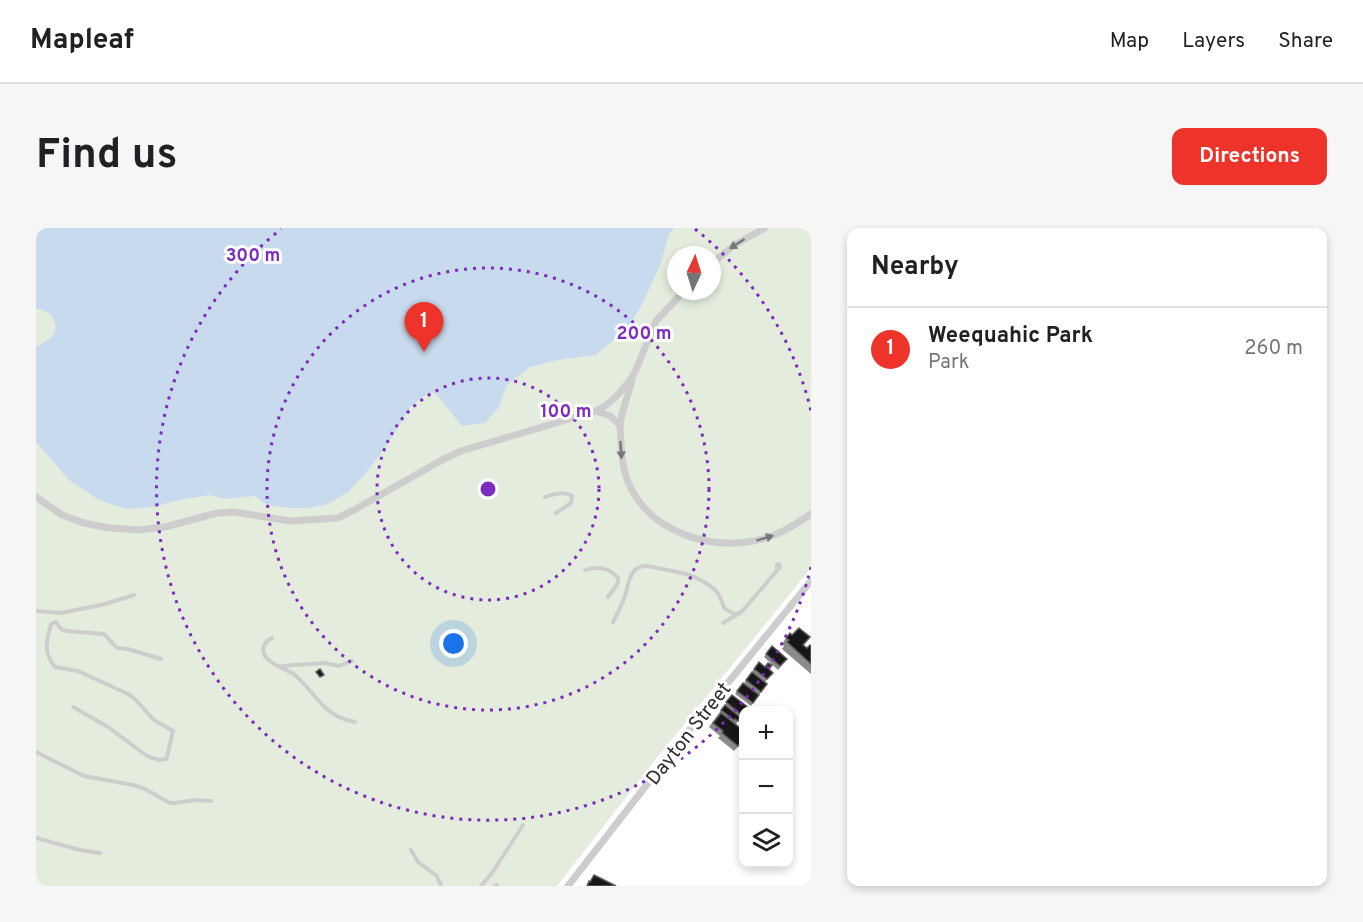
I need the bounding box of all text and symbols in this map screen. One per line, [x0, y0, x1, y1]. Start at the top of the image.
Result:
text: Mapleaf [30, 23, 134, 59]
text: Map [1110, 28, 1149, 55]
text: Layers [1182, 28, 1245, 55]
text: Share [1278, 28, 1333, 55]
button: Directions [1172, 128, 1327, 185]
text: Find us [36, 130, 177, 183]
one-way arrow [729, 238, 745, 249]
text: 300 m [226, 245, 280, 268]
north arrow [667, 246, 721, 300]
text: Nearby [871, 251, 959, 284]
pin: 1 [404, 302, 444, 352]
text: 200 m [616, 323, 672, 346]
text: Weequahic Park [928, 323, 1093, 350]
text: 1 [887, 336, 895, 362]
text: 260 m [1244, 336, 1303, 362]
text: Park [928, 350, 969, 376]
text: 100 m [540, 401, 592, 424]
one-way arrow [617, 440, 626, 459]
centre of rings [478, 479, 498, 499]
one-way arrow [756, 533, 774, 542]
your location [439, 629, 468, 658]
street label: Dayton Street [641, 677, 738, 791]
map controls [739, 706, 793, 868]
button: + [739, 706, 793, 760]
button: − [739, 760, 793, 814]
button: layers [739, 814, 793, 868]

